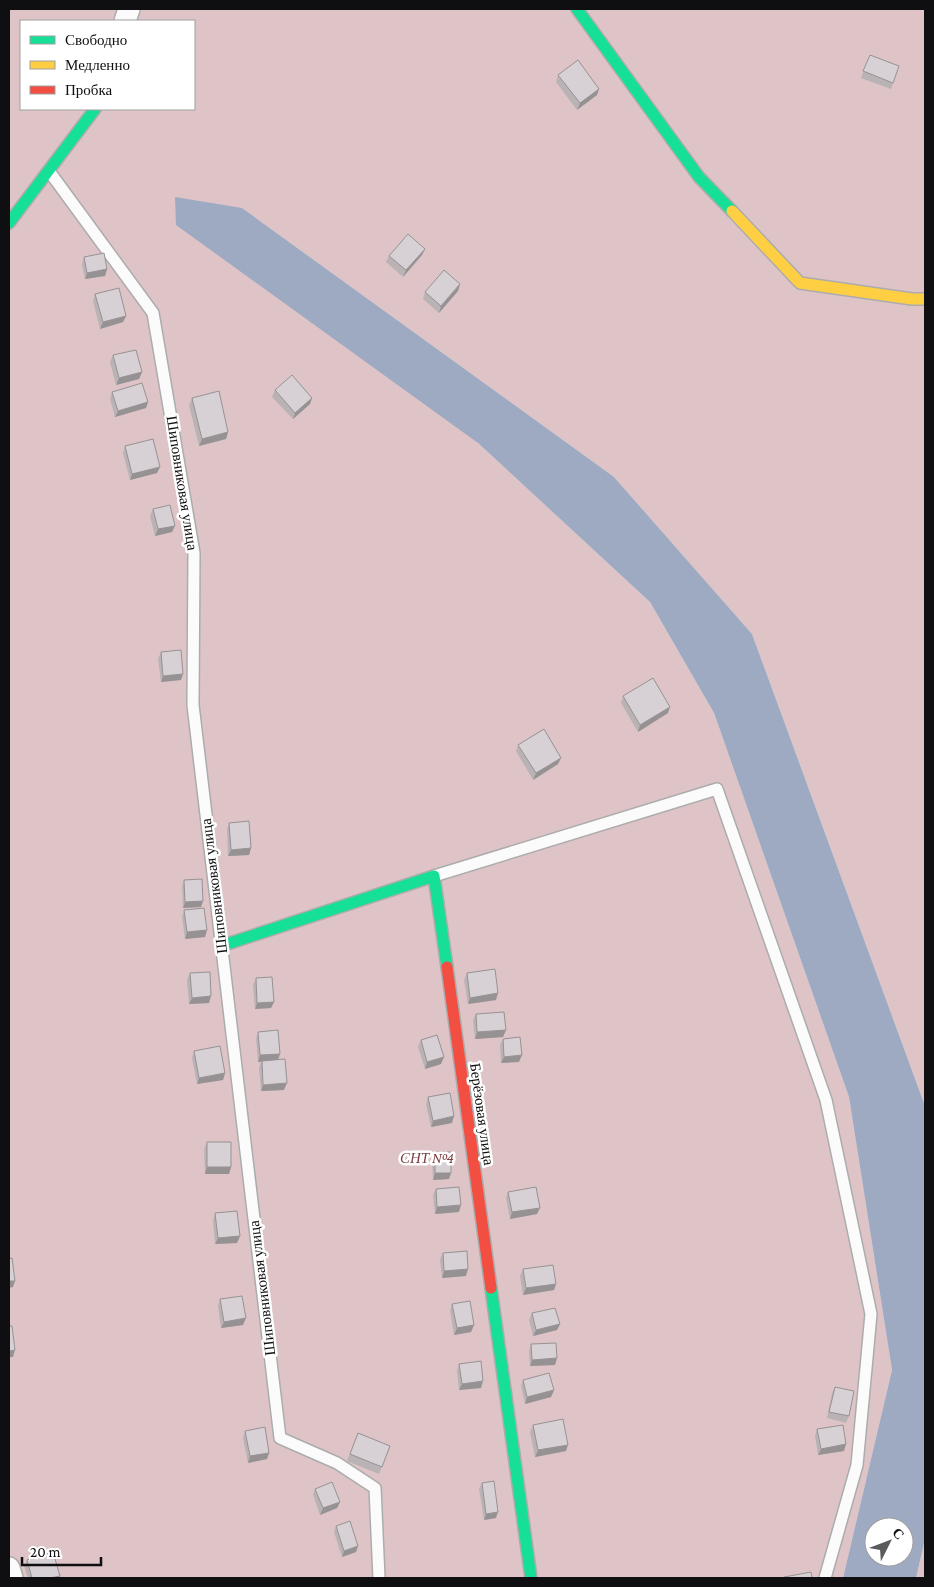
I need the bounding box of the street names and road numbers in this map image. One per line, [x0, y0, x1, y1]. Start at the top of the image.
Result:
street label: Шиповниковая улица [163, 415, 201, 552]
street label: Шиповниковая улица [198, 817, 230, 955]
street label: Берёзовая улица [467, 1062, 497, 1166]
street label: Шиповниковая улица [246, 1219, 278, 1357]

